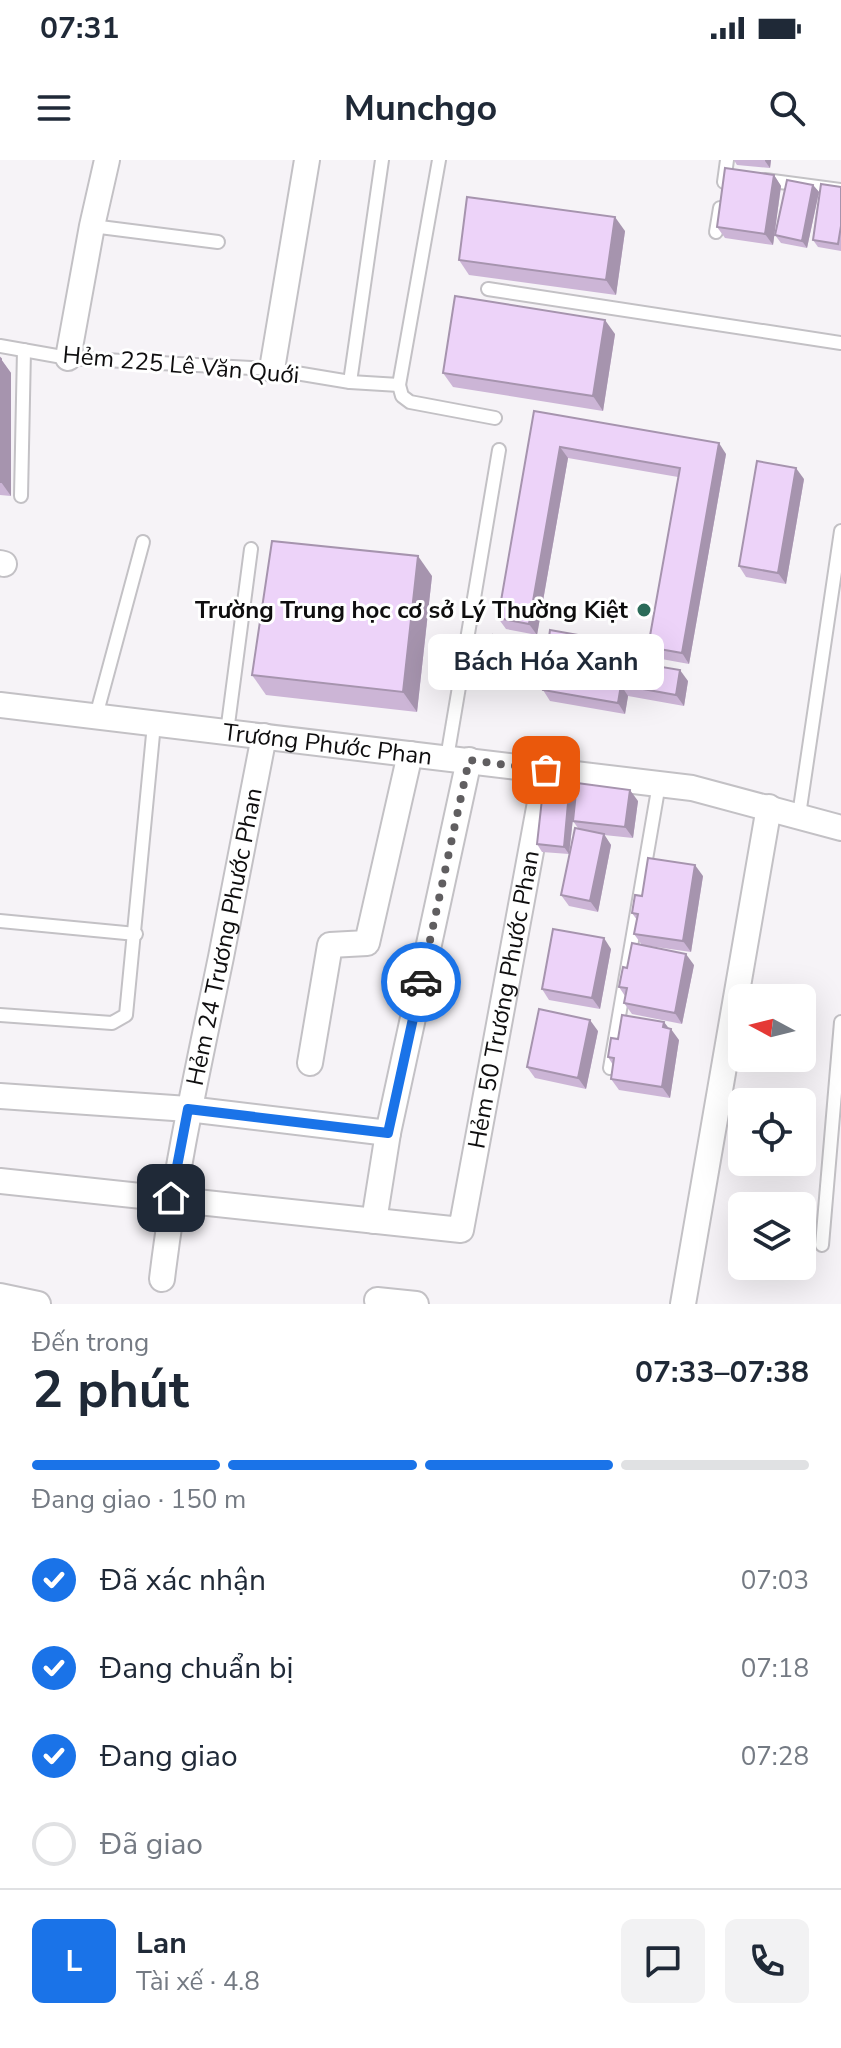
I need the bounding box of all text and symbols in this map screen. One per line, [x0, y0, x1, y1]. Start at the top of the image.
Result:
text: 07:31 [40, 8, 119, 49]
text: Munchgo [344, 84, 497, 133]
icon: menu [32, 86, 76, 130]
icon: search [765, 86, 809, 130]
street label: Hẻm 225 Lê Văn Quới [61, 339, 301, 391]
place label: Trường Trung học cơ sở Lý Thường Kiệt [195, 594, 629, 626]
marker: Trường Trung học cơ sở Lý Thường Kiệt [635, 601, 653, 619]
callout: Bách Hóa Xanh [428, 634, 664, 690]
text: Bách Hóa Xanh [453, 644, 639, 679]
street label: Trương Phước Phan [221, 716, 434, 773]
pin [512, 736, 580, 804]
icon: bag [524, 748, 568, 792]
street label: Hẻm 24 Trương Phước Phan [179, 785, 270, 1088]
street label: Hẻm 50 Trương Phước Phan [460, 848, 547, 1151]
courier [381, 942, 461, 1022]
icon: car [399, 960, 443, 1004]
north arrow [728, 984, 816, 1072]
map controls [728, 984, 816, 1280]
button: locate [728, 1088, 816, 1176]
pin [137, 1164, 205, 1232]
icon: home [149, 1176, 193, 1220]
button: layers [728, 1192, 816, 1280]
text: Đến trong [32, 1325, 149, 1360]
text: 07:33–07:38 [635, 1352, 809, 1393]
text: 2 phút [32, 1354, 189, 1425]
text: Đang giao · 150 m [32, 1482, 246, 1517]
icon: check [32, 1558, 76, 1602]
text: Đã xác nhận [100, 1560, 266, 1601]
text: 07:03 [741, 1563, 809, 1598]
icon: check [32, 1646, 76, 1690]
text: Đang chuẩn bị [100, 1648, 293, 1689]
text: 07:18 [741, 1651, 809, 1686]
icon: check [32, 1734, 76, 1778]
text: Đang giao [100, 1736, 238, 1777]
text: 07:28 [741, 1739, 809, 1774]
text: Đã giao [100, 1824, 203, 1865]
button: chat [621, 1919, 705, 2003]
button: phone [725, 1919, 809, 2003]
text: Lan [136, 1923, 187, 1964]
text: L [66, 1941, 82, 1982]
text: Tài xế · 4.8 [136, 1964, 260, 1999]

